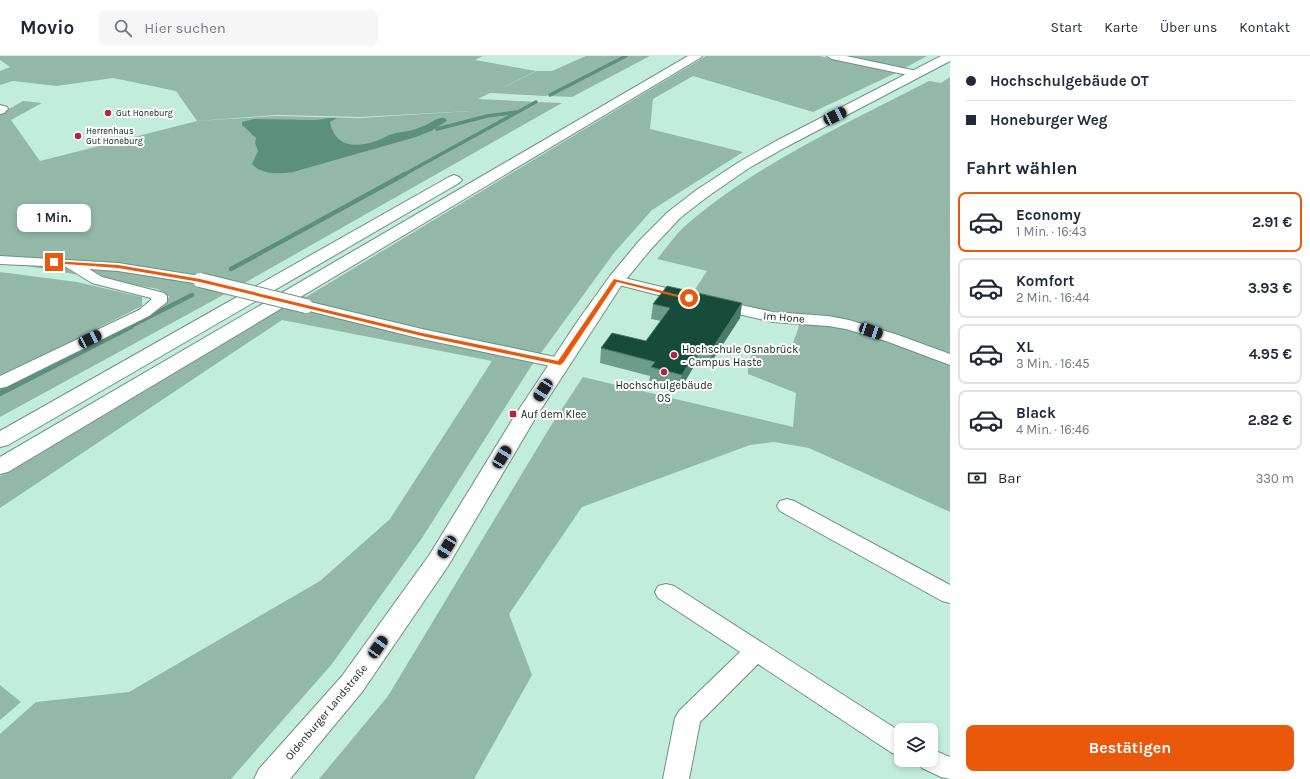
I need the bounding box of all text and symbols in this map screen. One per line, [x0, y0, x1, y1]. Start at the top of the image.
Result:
search box [98, 10, 378, 46]
text: Movio [20, 17, 74, 39]
icon: search [112, 17, 134, 39]
text: Hier suchen [144, 19, 226, 37]
text: Start [1050, 19, 1082, 36]
text: Karte [1104, 19, 1138, 36]
text: Über uns [1160, 19, 1217, 36]
text: Kontakt [1239, 19, 1290, 36]
text: Hochschulgebäude OT [990, 72, 1149, 90]
car [822, 105, 848, 127]
marker: Gut Honeburg [103, 108, 113, 118]
place label: Gut Honeburg [116, 108, 173, 118]
text: Honeburger Weg [990, 111, 1107, 129]
place label: Herrenhaus Gut Honeburg [86, 126, 143, 146]
marker: Herrenhaus Gut Honeburg [73, 131, 83, 141]
text: Fahrt wählen [966, 157, 1078, 179]
callout: 1 Min. [17, 204, 91, 232]
icon: car [968, 204, 1004, 240]
text: Economy [1016, 206, 1081, 224]
text: 1 Min. [37, 210, 71, 225]
text: 2.91 € [1252, 213, 1292, 231]
text: 1 Min. · 16:43 [1016, 224, 1087, 239]
route end [45, 253, 63, 271]
icon: car [968, 270, 1004, 306]
text: Komfort [1016, 272, 1074, 290]
text: 3.93 € [1248, 279, 1292, 297]
route start [680, 289, 698, 307]
text: 2 Min. · 16:44 [1016, 290, 1089, 305]
street label: Im Hone [763, 309, 806, 326]
car [858, 321, 884, 341]
car [77, 328, 103, 350]
icon: car [968, 336, 1004, 372]
text: XL [1016, 338, 1034, 356]
place label: Hochschule Osnabrück - Campus Haste [682, 343, 798, 369]
text: 4.95 € [1249, 345, 1292, 363]
marker: Hochschule Osnabrück - Campus Haste [669, 350, 679, 360]
text: 3 Min. · 16:45 [1016, 356, 1090, 371]
marker: Hochschulgebäude OS [659, 367, 669, 377]
car [531, 377, 555, 403]
place label: Hochschulgebäude OS [616, 379, 713, 405]
icon: car [968, 402, 1004, 438]
text: Black [1016, 404, 1056, 422]
place label: Auf dem Klee [521, 408, 587, 421]
marker: Auf dem Klee [508, 409, 518, 419]
text: 2.82 € [1248, 411, 1292, 429]
text: 4 Min. · 16:46 [1016, 422, 1089, 437]
car [491, 444, 513, 470]
icon: cash [966, 467, 988, 489]
text: Bar [998, 469, 1021, 487]
text: 330 m [1256, 471, 1294, 486]
car [436, 534, 458, 560]
car [366, 634, 390, 660]
street label: Oldenburger Landstraße [282, 661, 371, 763]
map controls [894, 723, 938, 767]
button: layers [894, 723, 938, 767]
button: Bestätigen [966, 725, 1294, 771]

